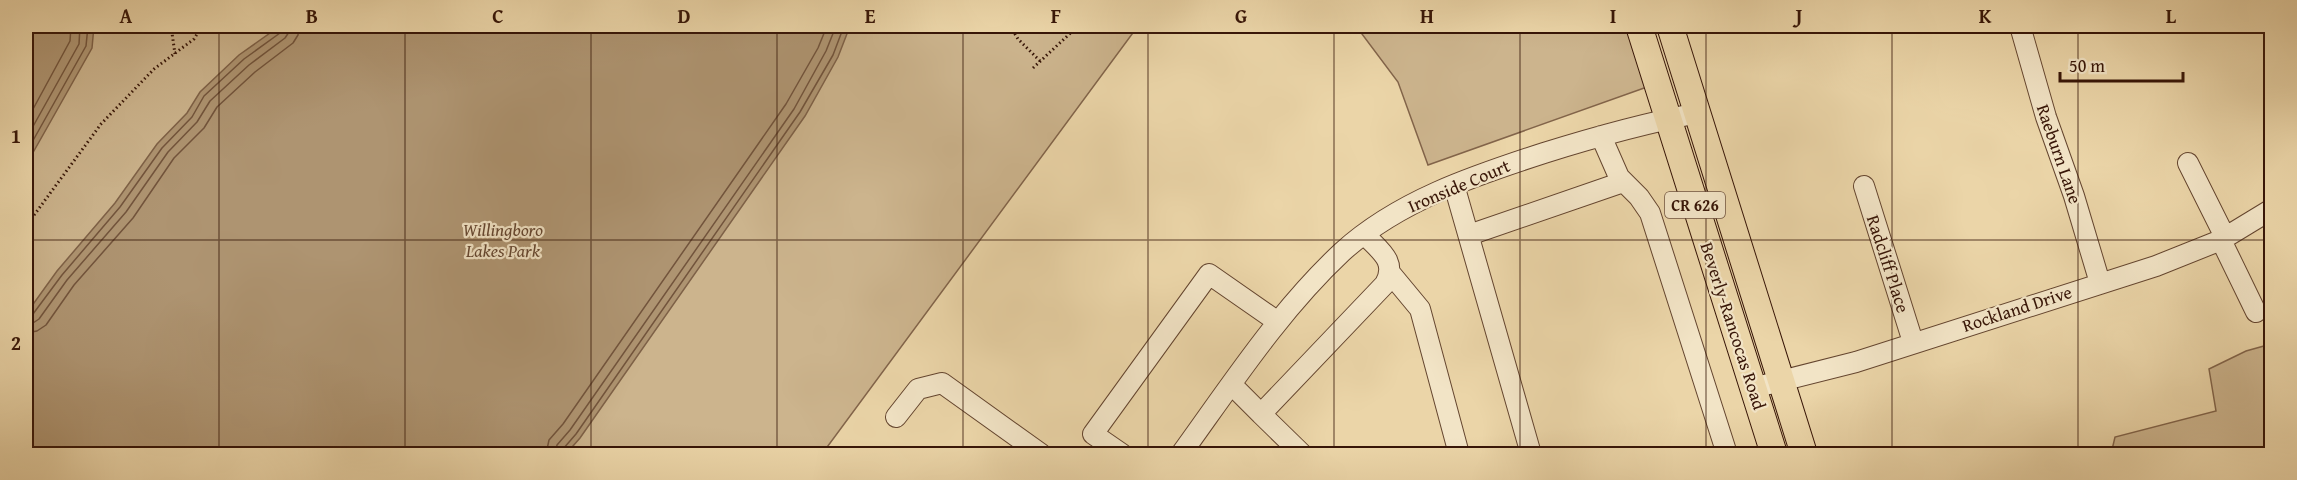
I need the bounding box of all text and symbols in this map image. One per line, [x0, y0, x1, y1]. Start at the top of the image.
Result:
text: A [120, 1, 133, 30]
text: B [306, 1, 318, 30]
text: C [492, 1, 504, 30]
text: D [677, 1, 691, 30]
text: E [865, 1, 876, 30]
text: F [1051, 1, 1061, 30]
text: G [1235, 1, 1247, 30]
text: H [1420, 1, 1434, 30]
text: I [1610, 1, 1616, 30]
text: J [1793, 1, 1803, 30]
text: K [1979, 1, 1992, 30]
text: L [2166, 1, 2177, 30]
scale bar [2060, 45, 2183, 83]
text: 50 m [2069, 52, 2105, 79]
street label: Raeburn Lane [2030, 100, 2089, 207]
text: 1 [11, 121, 21, 150]
street label: Ironside Court [1404, 152, 1515, 219]
road number: CR 626 [1665, 192, 1725, 218]
street label: Radcliff Place [1860, 211, 1917, 316]
park label: Willingboro Lakes Park [463, 216, 543, 264]
street label: Beverly-Rancocas Road [1694, 239, 1773, 413]
street label: Rockland Drive [1958, 278, 2075, 339]
text: 2 [11, 328, 21, 357]

